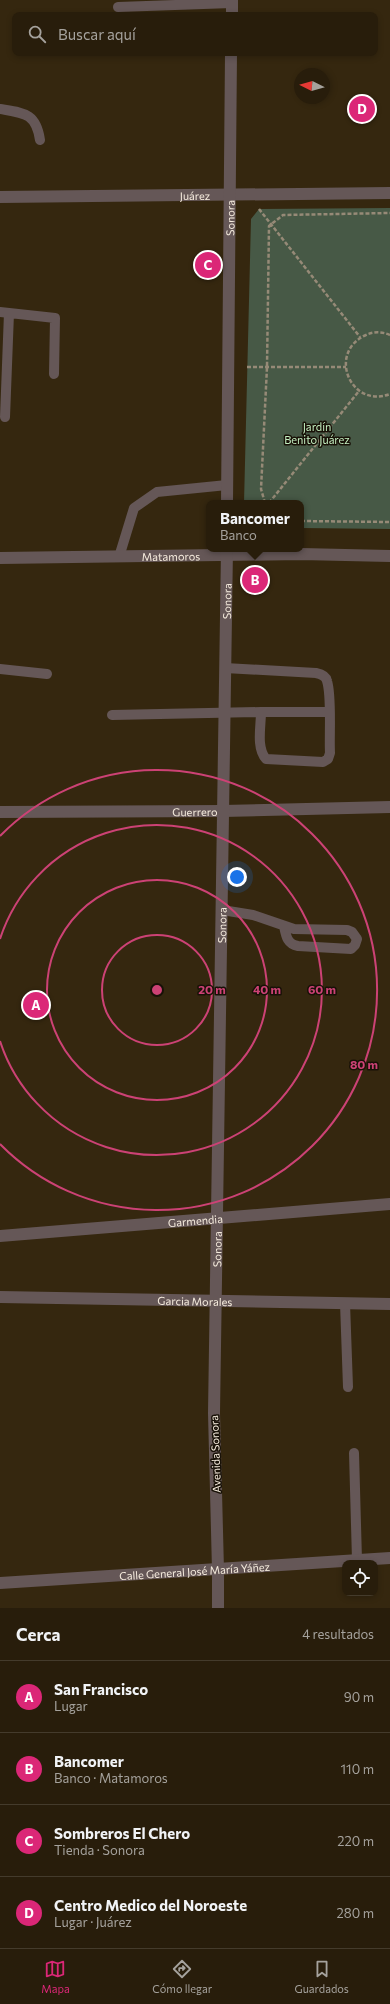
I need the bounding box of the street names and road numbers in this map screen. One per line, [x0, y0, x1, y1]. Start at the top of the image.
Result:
street label: Juárez [180, 188, 211, 203]
street label: Sonora [223, 200, 236, 236]
street label: Matamoros [142, 549, 200, 563]
street label: Sonora [219, 583, 233, 619]
street label: Guerrero [172, 805, 218, 818]
street label: Sonora [215, 907, 228, 943]
street label: Garmendia [167, 1211, 223, 1229]
street label: Sonora [210, 1231, 223, 1267]
street label: Garcia Morales [157, 1293, 233, 1308]
street label: Avenida Sonora [207, 1415, 223, 1493]
street label: Calle General José María Yáñez [119, 1559, 271, 1582]

